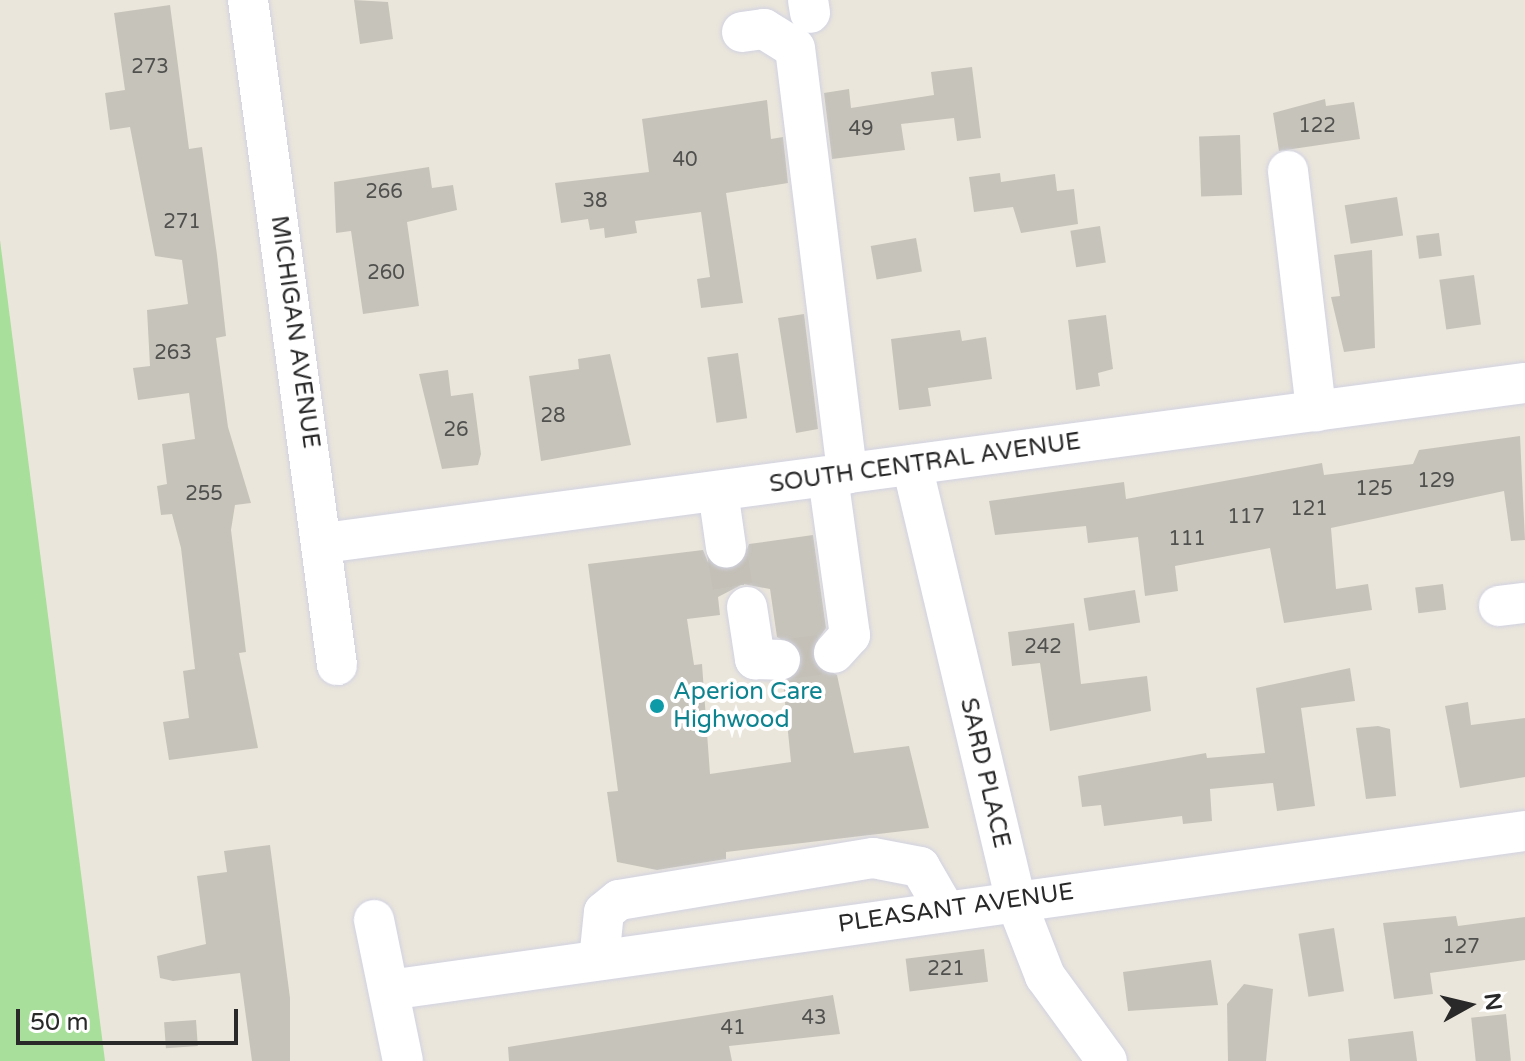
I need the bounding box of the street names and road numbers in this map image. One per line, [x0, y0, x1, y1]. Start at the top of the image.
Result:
street label: MICHIGAN AVENUE [264, 214, 326, 450]
street label: SOUTH CENTRAL AVENUE [768, 427, 1082, 499]
street label: SARD PLACE [954, 695, 1016, 851]
street label: PLEASANT AVENUE [836, 877, 1076, 939]

